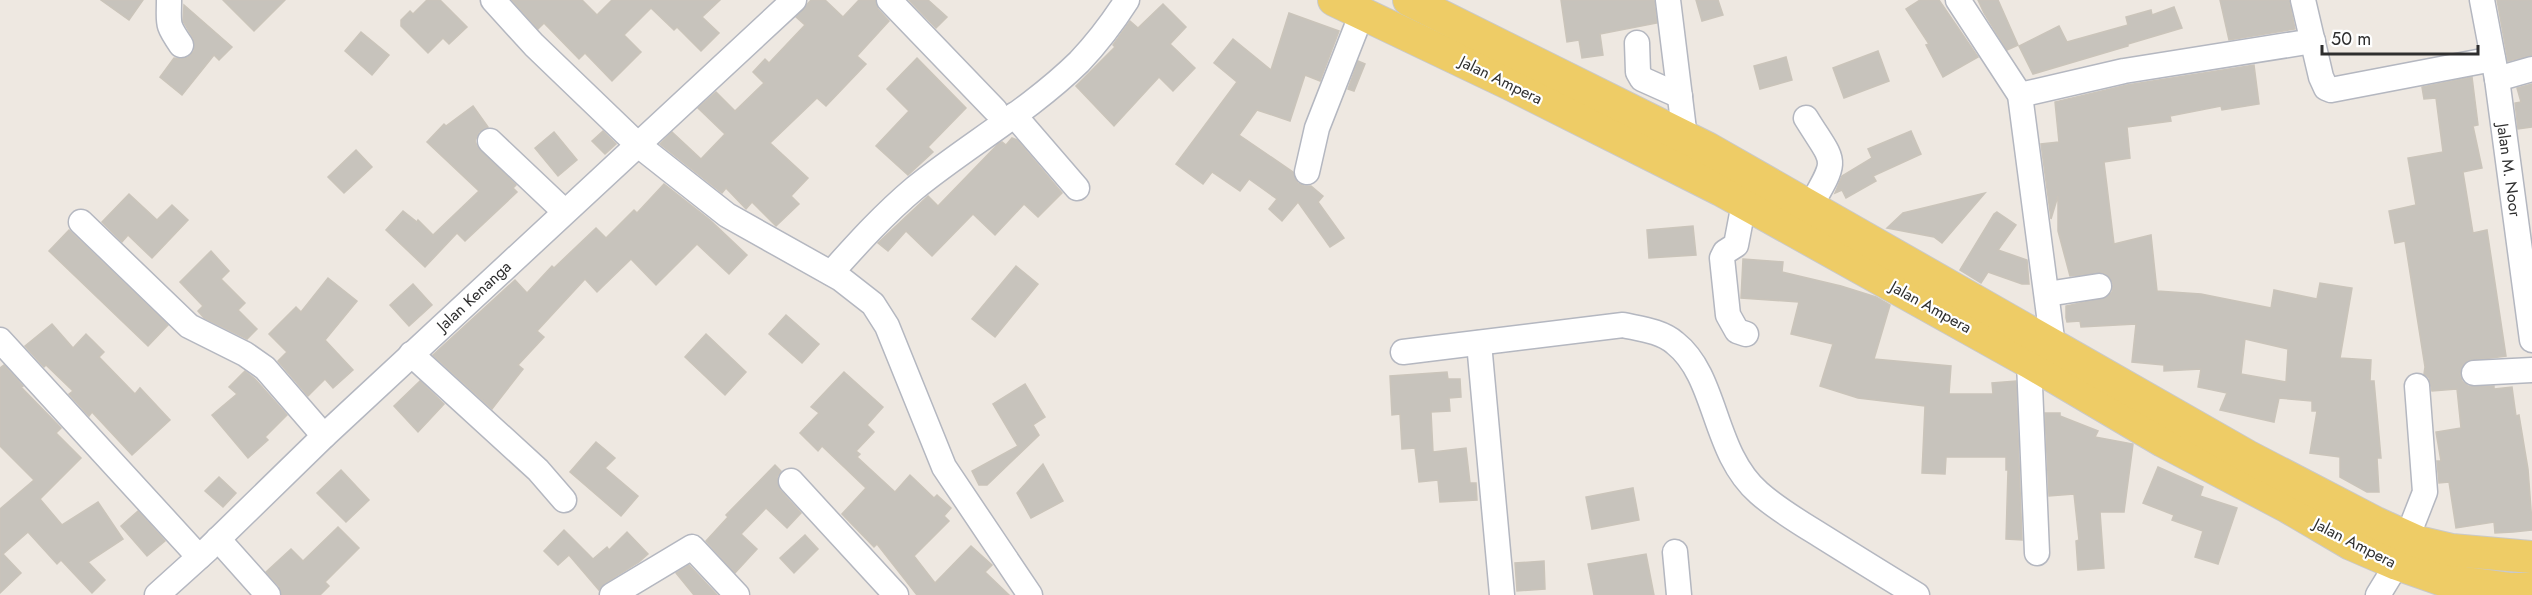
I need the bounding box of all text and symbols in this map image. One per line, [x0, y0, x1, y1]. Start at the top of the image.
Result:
scale bar [2322, 18, 2478, 56]
text: 50 m [2331, 26, 2371, 52]
street label: Jalan Ampera [1454, 49, 1546, 110]
street label: Jalan M. Noor [2491, 120, 2527, 219]
street label: Jalan Kenanga [430, 255, 516, 338]
street label: Jalan Ampera [1884, 274, 1976, 339]
street label: Jalan Ampera [2308, 511, 2400, 574]

